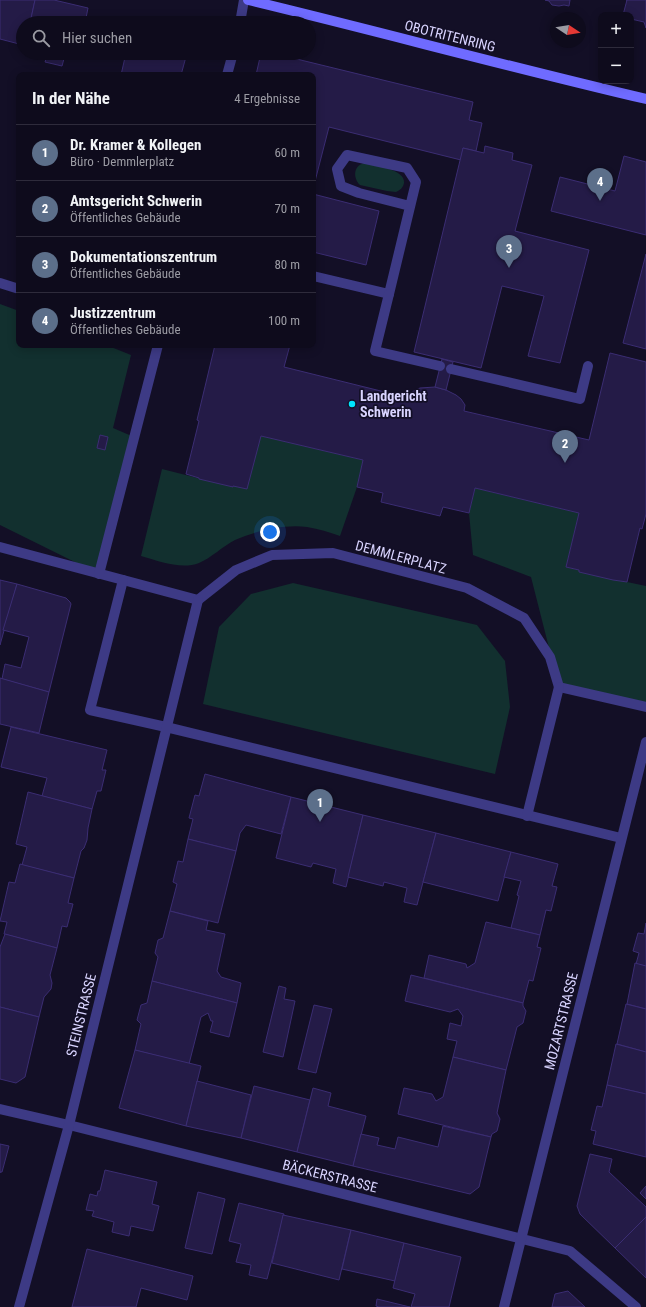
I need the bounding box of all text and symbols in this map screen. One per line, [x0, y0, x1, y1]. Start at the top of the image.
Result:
north arrow [550, 12, 586, 48]
map controls [598, 12, 634, 84]
button: + [598, 12, 634, 48]
search box [16, 16, 316, 60]
street label: OBOTRITENRING [403, 17, 497, 55]
icon: search [30, 27, 52, 49]
text: Hier suchen [62, 29, 132, 47]
button: − [598, 48, 634, 84]
text: In der Nähe [32, 88, 110, 108]
text: 4 Ergebnisse [234, 91, 300, 106]
text: Dr. Kramer & Kollegen [70, 136, 201, 154]
text: 1 [42, 145, 48, 160]
text: 60 m [274, 145, 300, 160]
text: Büro · Demmlerplatz [70, 154, 174, 169]
pin: 4 [587, 168, 613, 201]
text: Amtsgericht Schwerin [70, 192, 202, 210]
text: 2 [42, 201, 48, 216]
text: 70 m [274, 201, 300, 216]
text: Öffentliches Gebäude [70, 210, 181, 225]
pin: 3 [496, 235, 522, 268]
text: Dokumentationszentrum [70, 248, 217, 266]
text: 3 [42, 257, 48, 272]
text: 80 m [274, 257, 300, 272]
text: Öffentliches Gebäude [70, 266, 181, 281]
text: Justizzentrum [70, 304, 156, 322]
text: 4 [42, 313, 48, 328]
text: 100 m [268, 313, 300, 328]
text: Öffentliches Gebäude [70, 322, 181, 337]
place label: Landgericht Schwerin [360, 388, 427, 420]
marker: Landgericht Schwerin [347, 399, 357, 409]
pin: 2 [552, 430, 578, 463]
your location [260, 522, 280, 542]
street label: DEMMLERPLATZ [354, 537, 448, 577]
pin: 1 [307, 789, 333, 822]
street label: MOZARTSTRASSE [541, 971, 581, 1071]
street label: STEINSTRASSE [63, 972, 99, 1058]
street label: BÄCKERSTRASSE [281, 1156, 379, 1196]

